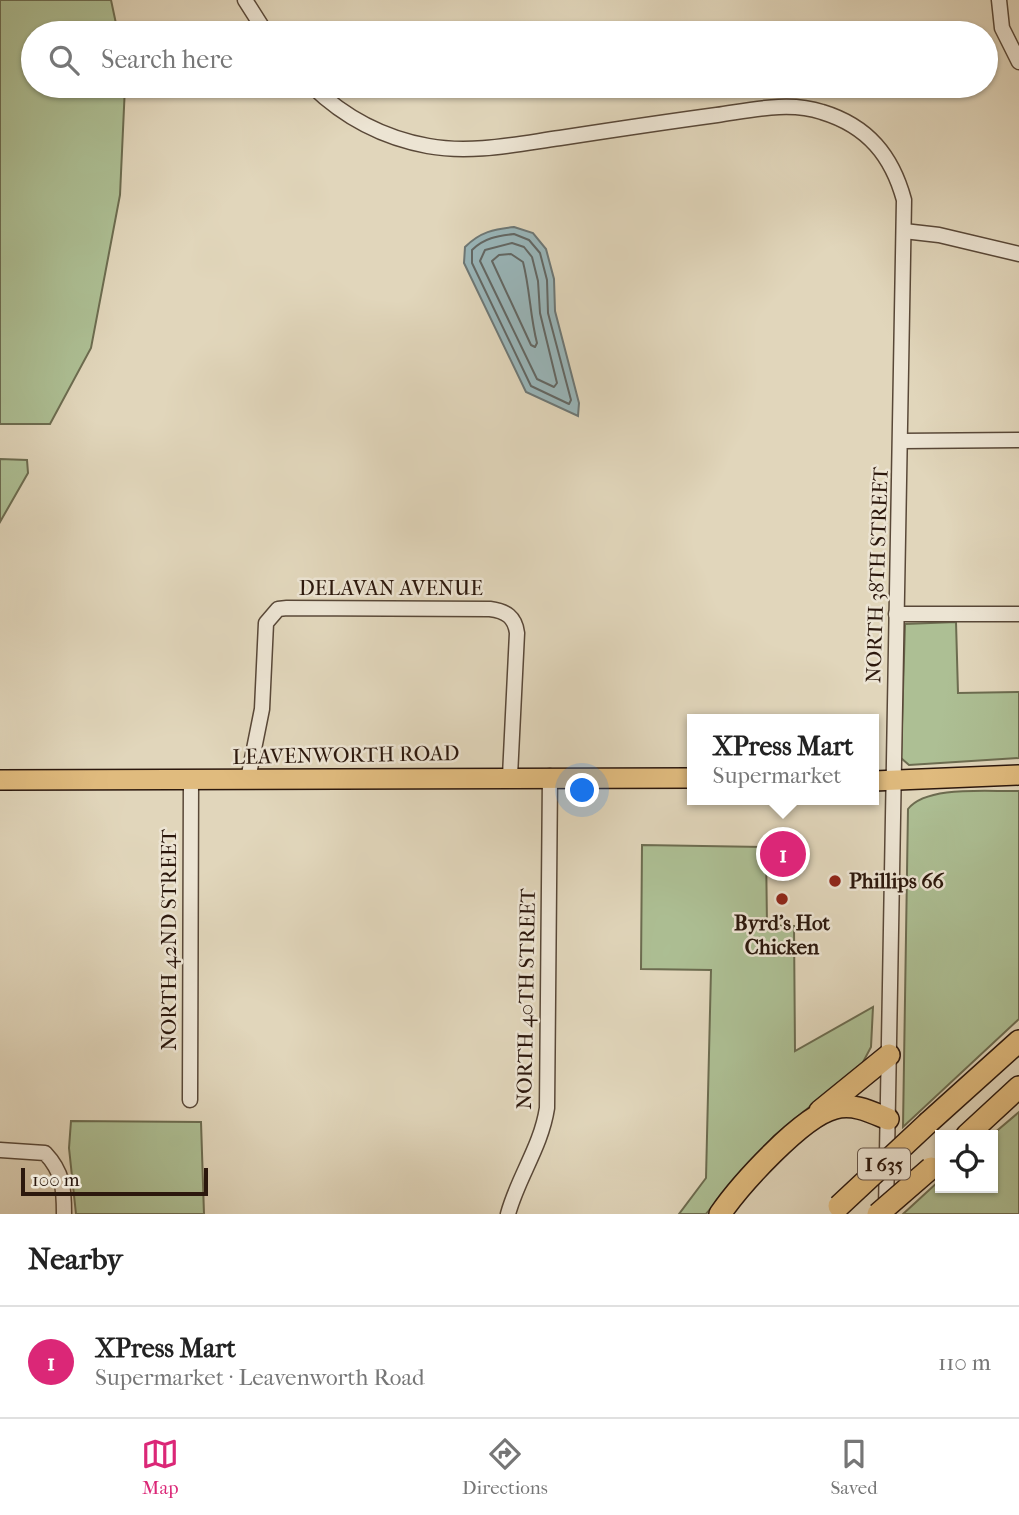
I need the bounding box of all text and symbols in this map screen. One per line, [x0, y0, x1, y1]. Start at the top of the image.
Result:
search box [21, 21, 998, 98]
icon: search [45, 41, 83, 79]
text: Search here [101, 44, 233, 75]
street label: NORTH 38TH STREET [861, 466, 893, 684]
street label: DELAVAN AVENUE [299, 576, 483, 600]
popup [687, 714, 879, 805]
text: XPress Mart [713, 731, 853, 762]
street label: LEAVENWORTH ROAD [232, 741, 460, 769]
text: Supermarket [713, 762, 841, 789]
your location [565, 773, 599, 807]
street label: NORTH 42ND STREET [157, 828, 181, 1051]
pin: 1 [760, 828, 806, 880]
place label: Phillips 66 [849, 869, 945, 893]
marker: Phillips 66 [827, 873, 843, 889]
street label: NORTH 40TH STREET [512, 887, 540, 1110]
marker: Byrd's Hot Chicken [774, 891, 790, 907]
place label: Byrd's Hot Chicken [734, 911, 830, 959]
map controls [935, 1130, 998, 1193]
button: locate [935, 1130, 998, 1193]
road number: I 635 [858, 1148, 910, 1180]
scale bar [21, 1165, 208, 1197]
text: 100 m [32, 1169, 80, 1191]
text: Nearby [28, 1242, 123, 1277]
text: XPress Mart [95, 1333, 236, 1364]
text: 1 [47, 1349, 55, 1376]
text: 110 m [938, 1349, 991, 1376]
text: Supermarket · Leavenworth Road [95, 1364, 425, 1391]
tab: Map [141, 1435, 179, 1499]
tab: Directions [462, 1435, 548, 1499]
tab: Saved [830, 1435, 878, 1499]

